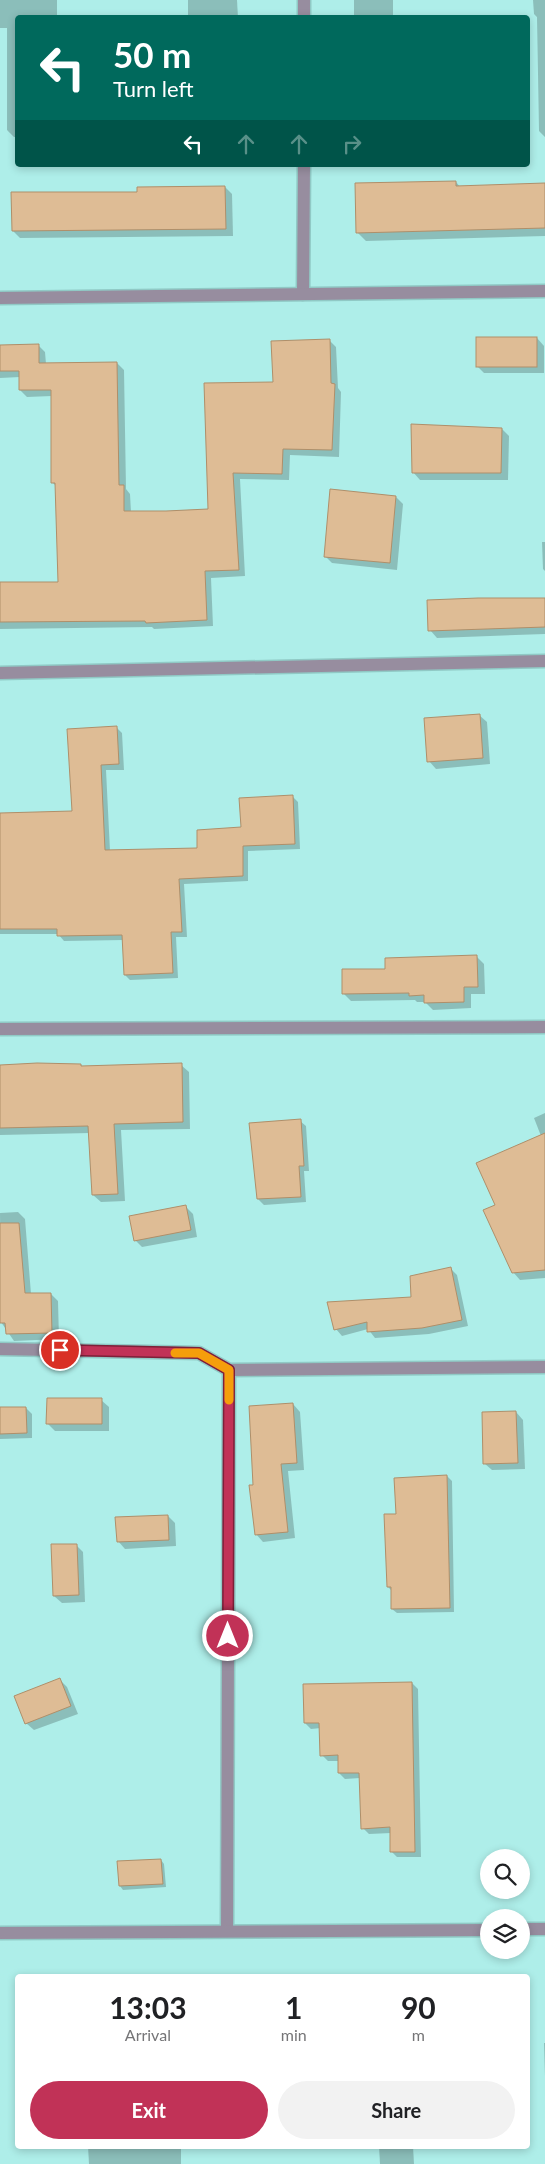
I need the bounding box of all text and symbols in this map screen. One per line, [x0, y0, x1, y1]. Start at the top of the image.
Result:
text: 50 m [113, 33, 191, 75]
icon: left [30, 35, 95, 100]
text: Turn left [113, 75, 194, 102]
icon: left [179, 130, 207, 158]
icon: ahead [232, 130, 260, 158]
icon: ahead [285, 130, 313, 158]
icon: right [338, 130, 366, 158]
pin [39, 1329, 81, 1371]
icon: arrive [46, 1336, 74, 1364]
position arrow [201, 1609, 253, 1661]
map controls [480, 1849, 530, 1959]
button: search [480, 1849, 530, 1899]
button: layers [480, 1909, 530, 1959]
text: 13:03 [109, 1989, 187, 2025]
text: 1 [285, 1989, 302, 2025]
text: 90 [401, 1989, 436, 2025]
text: Arrival [125, 2025, 171, 2044]
text: min [281, 2025, 307, 2044]
text: m [412, 2025, 425, 2044]
button: Exit [30, 2081, 268, 2139]
button: Share [278, 2081, 515, 2139]

